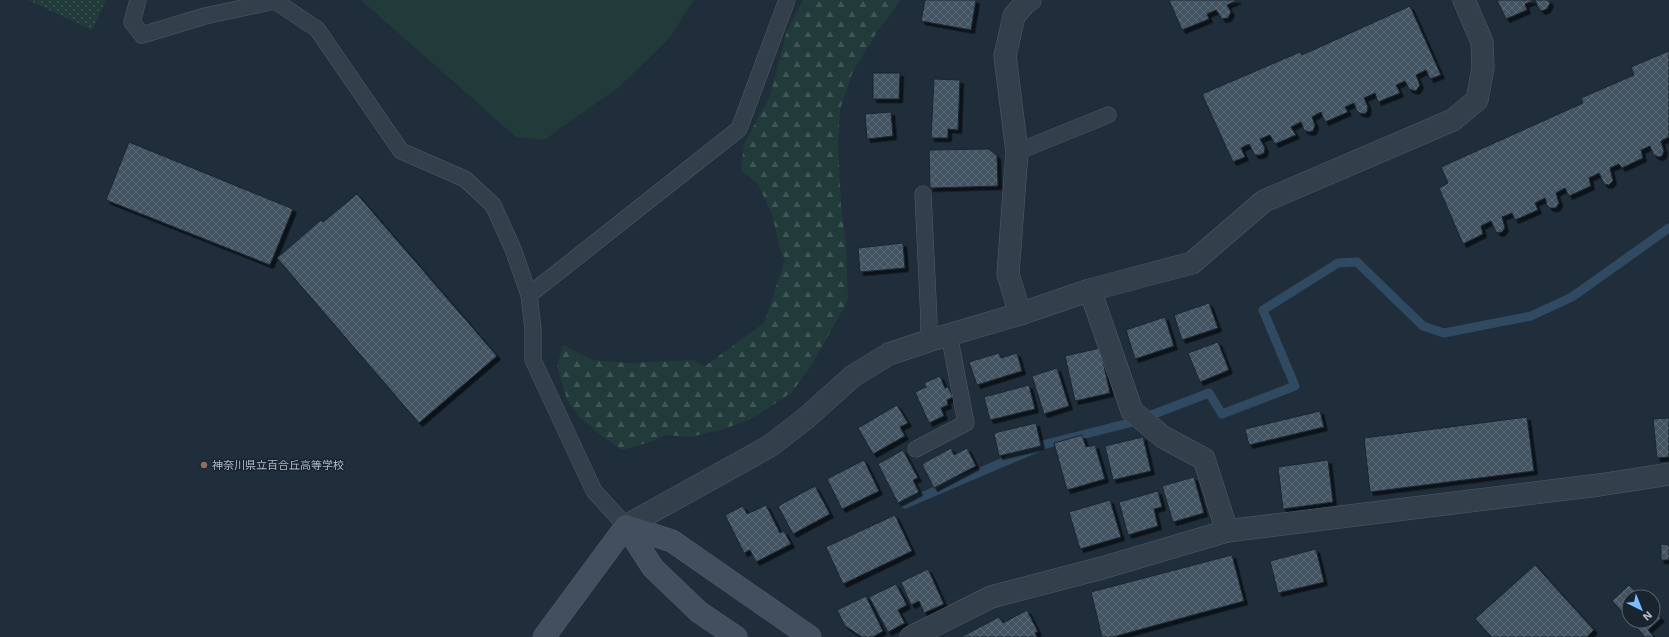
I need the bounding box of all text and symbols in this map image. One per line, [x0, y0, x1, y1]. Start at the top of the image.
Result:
place label: 神奈川県立百合丘高等学校 [212, 459, 344, 472]
marker: 神奈川県立百合丘高等学校 [199, 460, 209, 470]
north arrow [1621, 589, 1661, 629]
text: N [1640, 608, 1655, 623]

